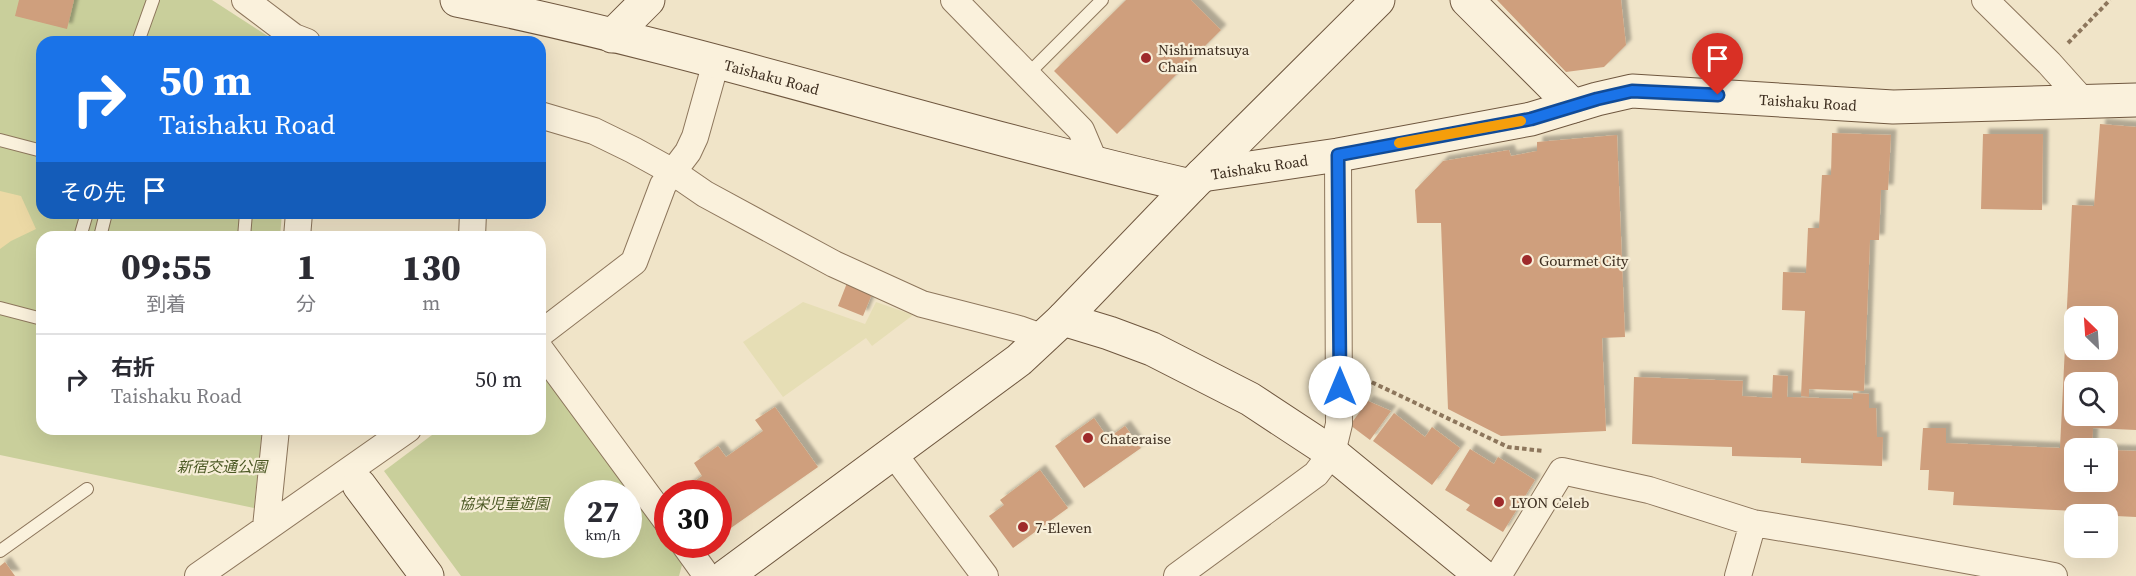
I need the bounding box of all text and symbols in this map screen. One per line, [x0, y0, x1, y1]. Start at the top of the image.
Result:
pin [1692, 33, 1743, 95]
place label: Nishimatsuya Chain [1158, 39, 1250, 77]
icon: arrive [1701, 42, 1734, 75]
text: 50 m [159, 51, 252, 109]
marker: Nishimatsuya Chain [1139, 51, 1153, 65]
street label: Taishaku Road [722, 54, 822, 99]
icon: right [60, 60, 138, 138]
street label: Taishaku Road [1758, 88, 1858, 115]
text: Taishaku Road [159, 106, 335, 143]
street label: Taishaku Road [1209, 149, 1310, 184]
icon: arrive [138, 174, 171, 207]
text: その先 [60, 177, 126, 207]
text: 09:55 [121, 242, 211, 291]
text: 1 [296, 242, 316, 291]
text: 130 [401, 243, 461, 292]
place label: Gourmet City [1539, 250, 1629, 271]
marker: Gourmet City [1520, 253, 1534, 267]
text: m [422, 289, 440, 317]
text: 到着 [146, 290, 186, 318]
text: 分 [296, 290, 316, 318]
north arrow [2064, 306, 2118, 360]
map controls [2064, 306, 2118, 558]
text: 右折 [111, 352, 155, 382]
position arrow [1308, 355, 1372, 419]
icon: right [60, 363, 93, 396]
text: 50 m [475, 364, 522, 394]
button: search [2064, 372, 2118, 426]
text: Taishaku Road [111, 382, 242, 410]
place label: Chateraise [1100, 428, 1171, 449]
marker: Chateraise [1081, 431, 1095, 445]
button: + [2064, 438, 2118, 492]
park label: 新宿交通公園 [177, 456, 269, 477]
speed limit sign: 30 [654, 480, 732, 558]
text: 27 [587, 491, 619, 532]
place label: LYON Celeb [1511, 492, 1589, 513]
park label: 協栄児童遊園 [459, 493, 551, 514]
marker: LYON Celeb [1492, 495, 1506, 509]
button: − [2064, 504, 2118, 558]
place label: 7-Eleven [1035, 517, 1092, 538]
marker: 7-Eleven [1016, 520, 1030, 534]
text: km/h [585, 524, 621, 545]

